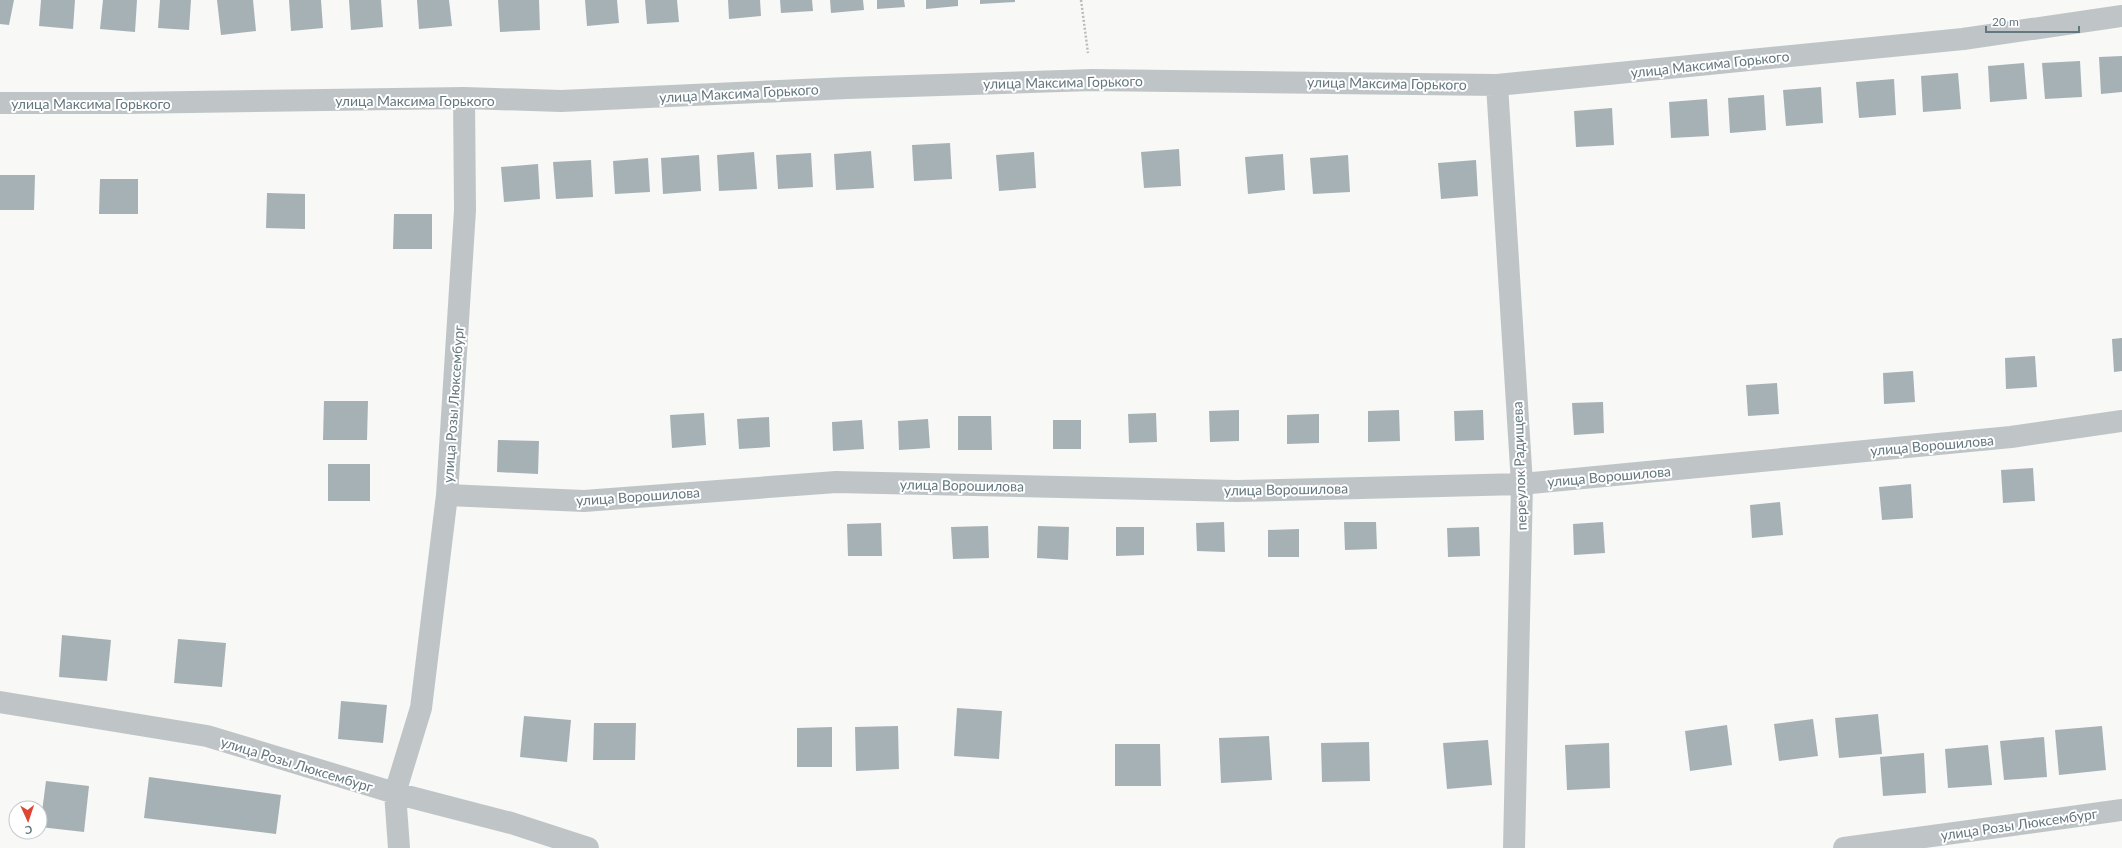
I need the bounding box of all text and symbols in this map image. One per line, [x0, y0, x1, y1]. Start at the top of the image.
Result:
scale bar [1986, 8, 2079, 34]
text: 20 m [1992, 14, 2019, 29]
street label: улица Максима Горького [1630, 47, 1790, 81]
street label: улица Максима Горького [983, 72, 1143, 92]
street label: улица Максима Горького [1307, 73, 1467, 93]
street label: улица Максима Горького [659, 80, 819, 106]
street label: улица Максима Горького [335, 92, 495, 109]
street label: улица Максима Горького [11, 95, 171, 112]
street label: улица Розы Люксембург [439, 324, 467, 483]
street label: переулок Радищева [1508, 401, 1530, 531]
street label: улица Ворошилова [1869, 431, 1995, 459]
street label: улица Ворошилова [1546, 462, 1672, 490]
street label: улица Ворошилова [900, 475, 1024, 495]
street label: улица Ворошилова [1224, 479, 1348, 499]
street label: улица Ворошилова [576, 483, 701, 509]
street label: улица Розы Люксембург [219, 733, 375, 795]
north arrow [8, 800, 48, 840]
street label: улица Розы Люксембург [1939, 805, 2099, 843]
text: С [24, 824, 33, 837]

